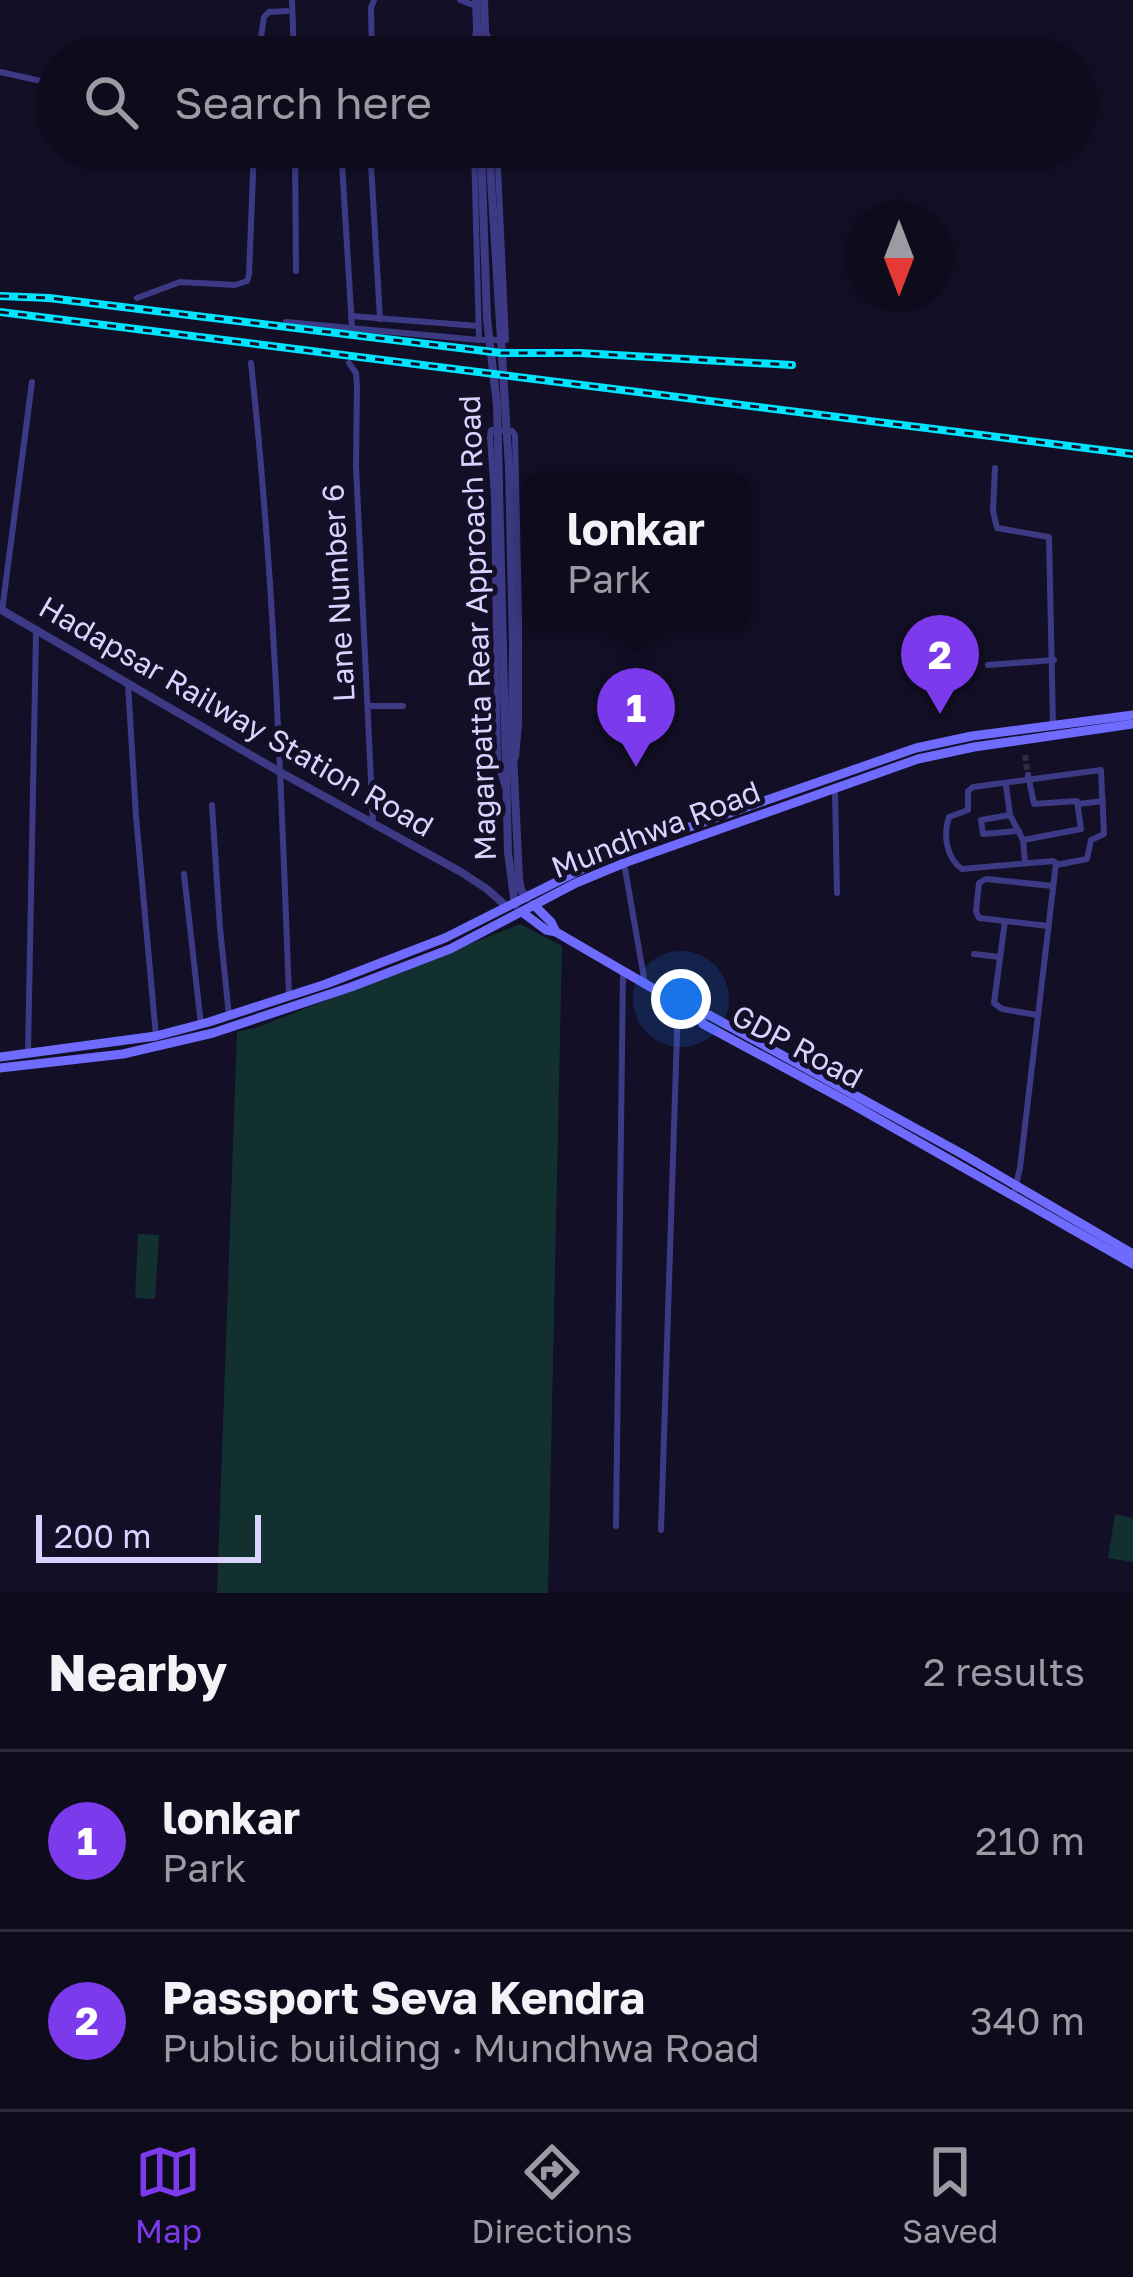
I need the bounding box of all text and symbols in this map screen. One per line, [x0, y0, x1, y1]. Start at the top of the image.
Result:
search box [36, 36, 1097, 168]
icon: search [78, 69, 144, 135]
text: Search here [174, 75, 432, 129]
north arrow [845, 204, 953, 312]
street label: Magarpatta Rear Approach Road [451, 395, 503, 861]
popup [522, 473, 750, 629]
street label: Lane Number 6 [314, 483, 362, 703]
text: lonkar [567, 501, 705, 555]
text: Park [567, 555, 651, 602]
street label: Hadapsar Railway Station Road [33, 588, 440, 844]
pin: 2 [901, 615, 979, 714]
pin: 1 [597, 668, 675, 767]
street label: Mundhwa Road [546, 773, 765, 885]
your location [651, 969, 711, 1029]
street label: GDP Road [726, 997, 869, 1096]
scale bar [36, 1509, 261, 1562]
text: 200 m [54, 1516, 152, 1555]
text: Nearby [48, 1641, 227, 1702]
text: 2 results [923, 1648, 1085, 1695]
text: lonkar [162, 1790, 300, 1844]
text: 1 [77, 1817, 97, 1864]
text: 210 m [975, 1817, 1085, 1864]
text: Park [162, 1844, 246, 1891]
text: Passport Seva Kendra [162, 1970, 645, 2024]
text: 2 [75, 1997, 99, 2044]
text: 340 m [970, 1997, 1085, 2044]
text: Public building · Mundhwa Road [162, 2024, 760, 2071]
tab: Map [135, 2139, 202, 2250]
tab: Directions [471, 2139, 633, 2250]
tab: Saved [902, 2139, 998, 2250]

